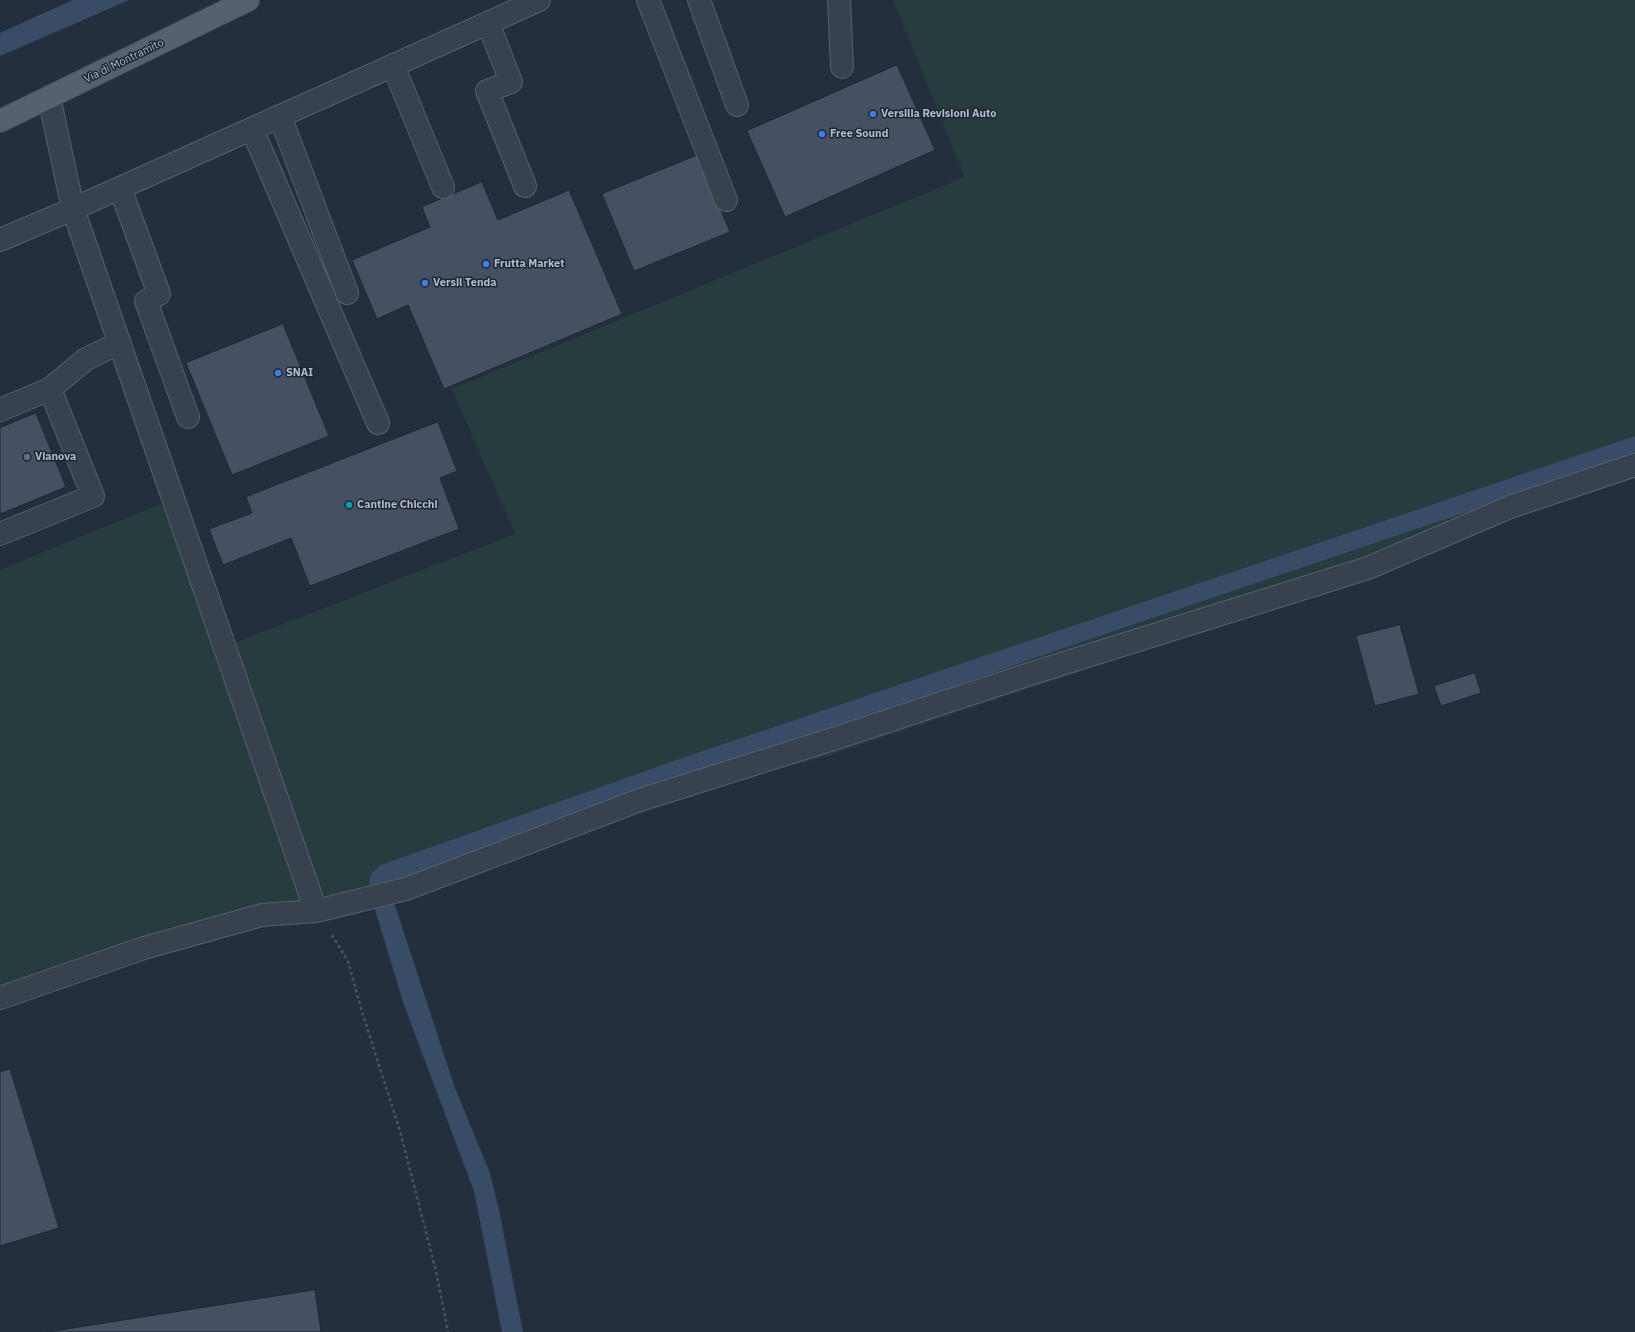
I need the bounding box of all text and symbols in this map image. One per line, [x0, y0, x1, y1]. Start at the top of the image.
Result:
street label: Via di Montramito [82, 36, 166, 86]
place label: Versilia Revisioni Auto [881, 107, 996, 121]
marker: Versilia Revisioni Auto [868, 109, 878, 119]
place label: Free Sound [830, 127, 888, 141]
marker: Free Sound [817, 129, 827, 139]
place label: Frutta Market [494, 257, 564, 271]
marker: Frutta Market [481, 259, 491, 269]
place label: Versil Tenda [433, 276, 496, 290]
marker: Versil Tenda [420, 278, 430, 288]
place label: SNAI [286, 366, 313, 380]
marker: SNAI [273, 368, 283, 378]
place label: Vianova [35, 450, 76, 464]
marker: Vianova [22, 452, 32, 462]
place label: Cantine Chicchi [357, 498, 438, 512]
marker: Cantine Chicchi [344, 500, 354, 510]

